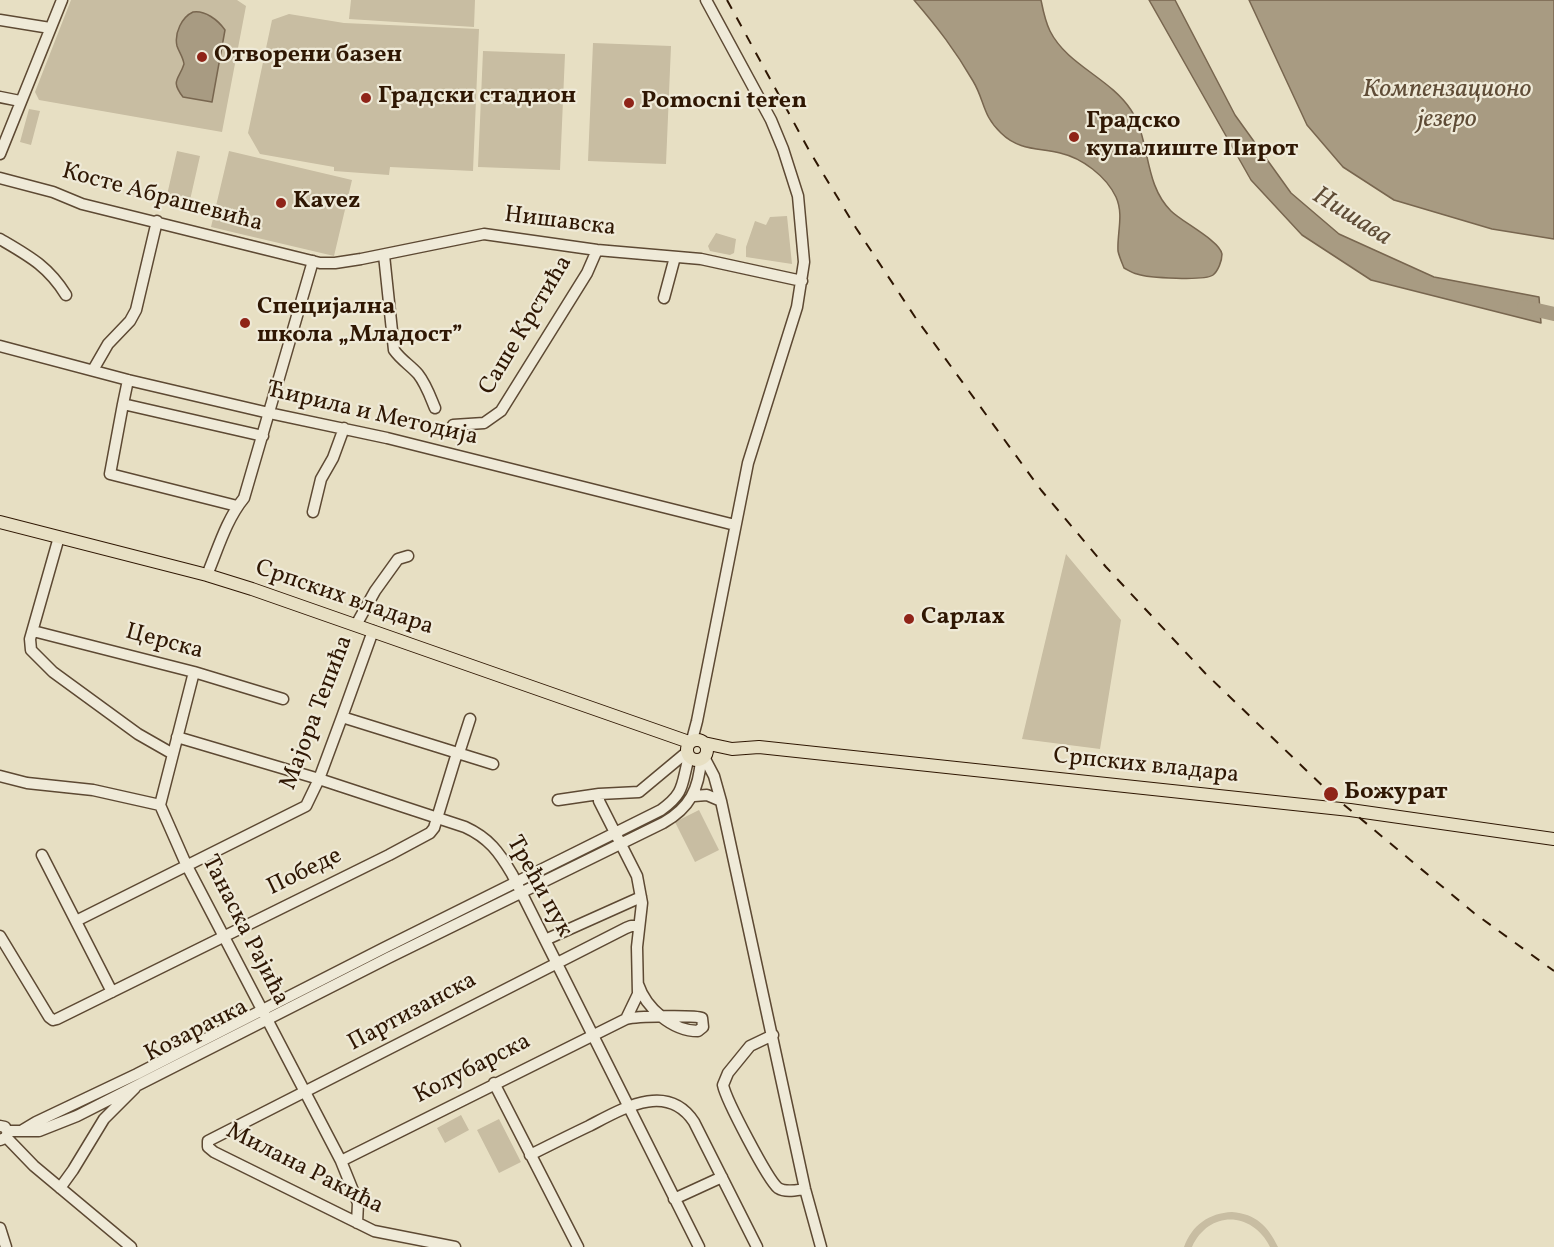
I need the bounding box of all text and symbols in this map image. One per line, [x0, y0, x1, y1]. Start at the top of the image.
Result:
place label: Отворени базен [214, 43, 402, 71]
marker: Отворени базен [195, 50, 209, 64]
water label: Компензационо језеро [1363, 75, 1531, 136]
place label: Градски стадион [378, 84, 576, 112]
place label: Pomocni teren [641, 89, 807, 117]
marker: Градски стадион [359, 91, 373, 105]
marker: Pomocni teren [622, 96, 636, 110]
place label: Градско купалиште Пирот [1086, 109, 1298, 165]
marker: Градско купалиште Пирот [1067, 130, 1081, 144]
street label: Косте Абрашевића [58, 158, 266, 240]
water label: Нишава [1306, 182, 1396, 254]
place label: Kavez [293, 189, 360, 217]
marker: Kavez [274, 196, 288, 210]
street label: Нишавска [503, 202, 617, 244]
street label: Саше Крстића [474, 251, 580, 401]
place label: Специјална школа „Младост” [257, 295, 463, 351]
marker: Специјална школа „Младост” [238, 316, 252, 330]
street label: Ћирила и Методија [263, 377, 481, 453]
street label: Српских владара [251, 555, 437, 643]
place label: Сарлах [921, 605, 1005, 633]
marker: Сарлах [902, 612, 916, 626]
street label: Церска [122, 619, 206, 667]
street label: Мајора Тепића [275, 632, 361, 794]
street label: Српских владара [1052, 743, 1240, 791]
place label: Божурат [1344, 780, 1448, 808]
marker: Божурат [1322, 785, 1340, 803]
street label: Трећи пук [498, 831, 578, 943]
street label: Победе [263, 843, 347, 903]
street label: Танаска Рајића [194, 851, 294, 1011]
street label: Партизанска [344, 967, 482, 1059]
street label: Козарачка [141, 994, 253, 1070]
street label: Колубарска [410, 1028, 536, 1112]
street label: Милана Ракића [220, 1118, 388, 1222]

